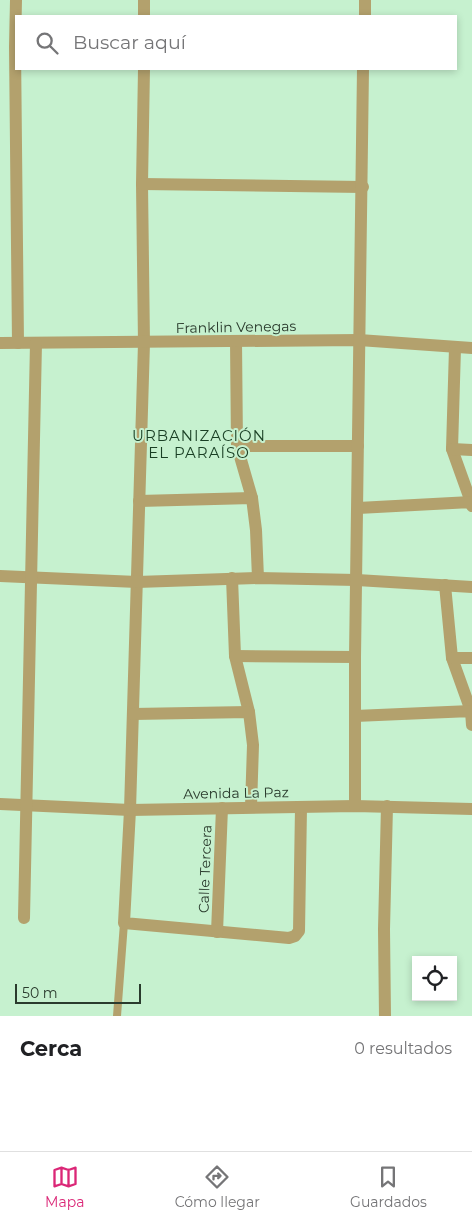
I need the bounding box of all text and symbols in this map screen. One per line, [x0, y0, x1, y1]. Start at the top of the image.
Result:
search box [15, 15, 457, 70]
icon: search [33, 29, 61, 57]
text: Buscar aquí [73, 31, 186, 54]
street label: Franklin Venegas [176, 317, 297, 337]
district label: URBANIZACIÓN EL PARAÍSO [132, 426, 266, 462]
street label: Avenida La Paz [183, 783, 289, 803]
street label: Calle Tercera [194, 825, 216, 913]
map controls [412, 956, 457, 1001]
button: locate [412, 956, 457, 1001]
scale bar [15, 981, 141, 1004]
text: 50 m [22, 984, 58, 1002]
text: Cerca [20, 1036, 82, 1061]
text: 0 resultados [354, 1039, 452, 1058]
tab: Mapa [45, 1163, 84, 1211]
tab: Cómo llegar [175, 1163, 260, 1211]
tab: Guardados [350, 1163, 427, 1211]

